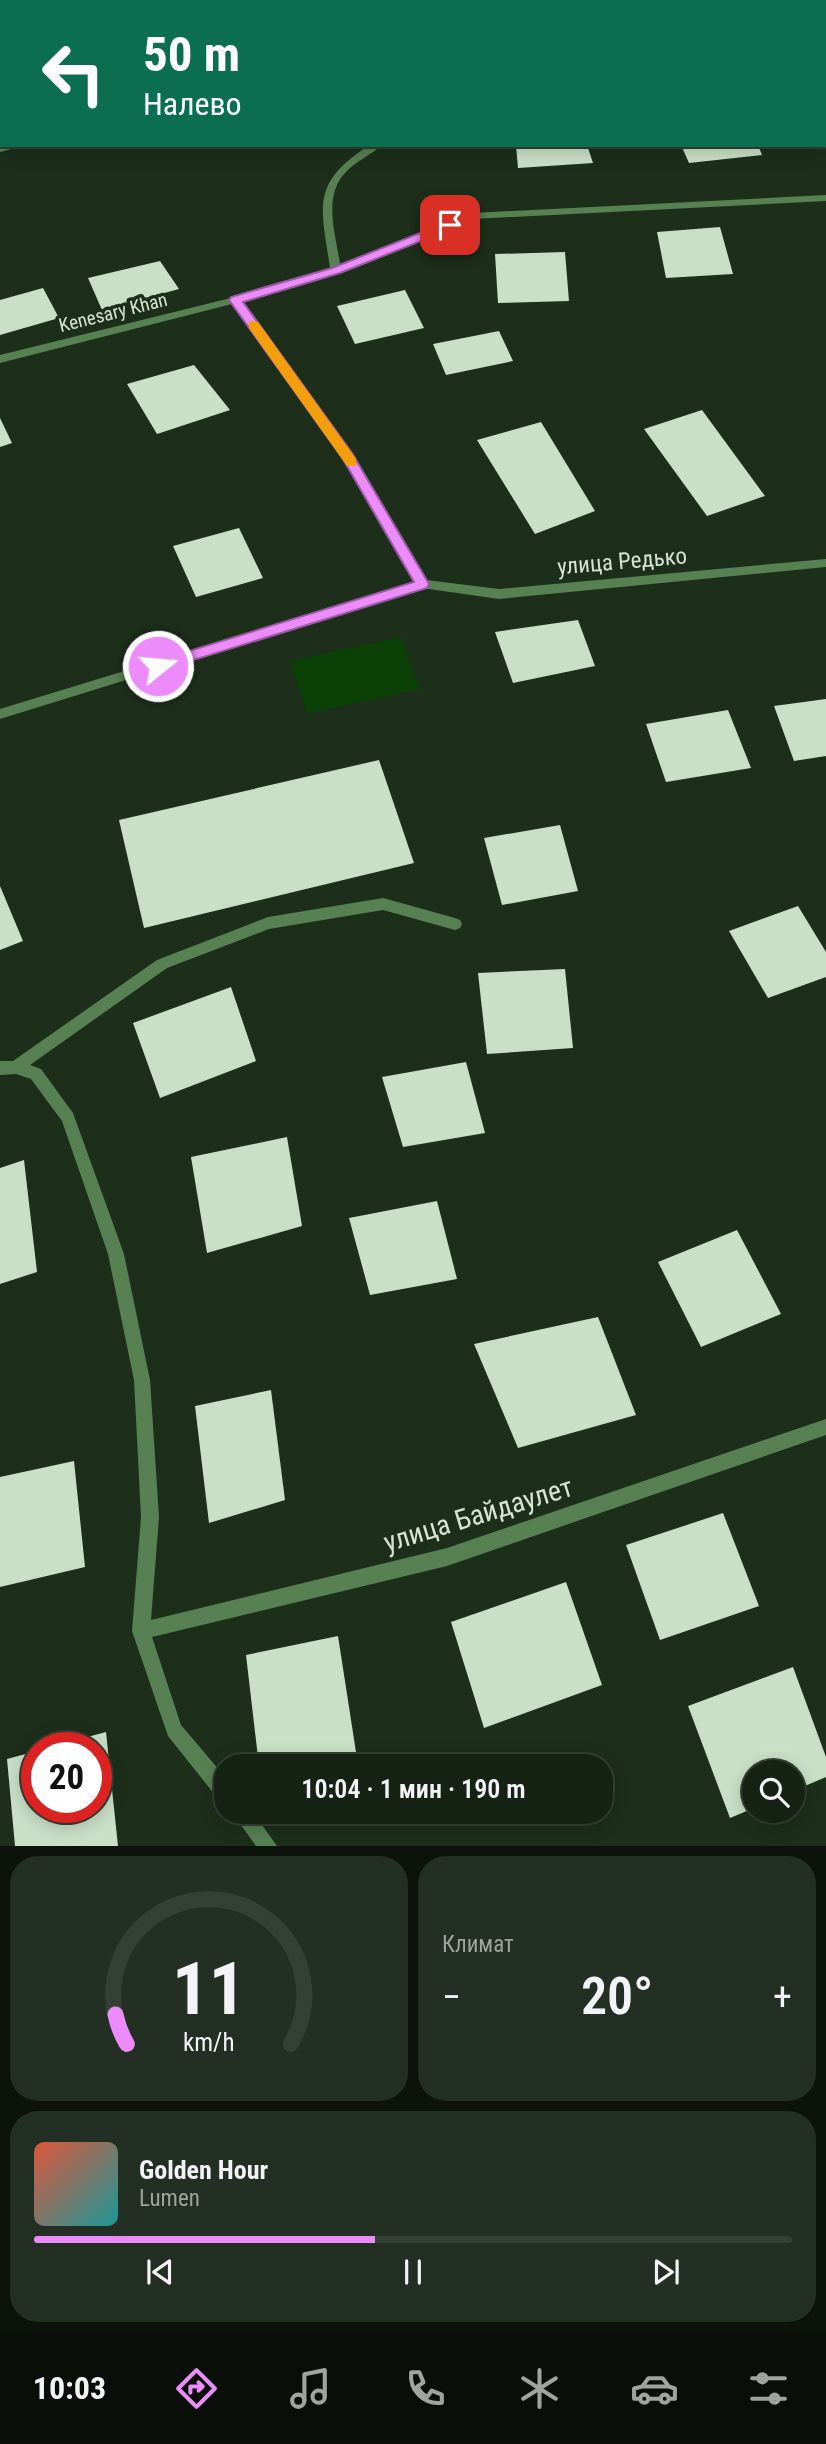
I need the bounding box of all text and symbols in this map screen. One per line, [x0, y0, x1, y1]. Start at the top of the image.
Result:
text: 50 m [143, 26, 240, 83]
icon: left [28, 28, 119, 119]
text: Налево [143, 85, 242, 123]
pin [420, 195, 480, 255]
icon: arrive [431, 206, 469, 244]
street label: Kenesary Khan [56, 288, 170, 337]
street label: улица Редько [556, 542, 688, 581]
position arrow [121, 629, 195, 703]
street label: улица Байдаулет [380, 1470, 577, 1559]
speed limit sign: 20 [21, 1732, 112, 1823]
map controls [742, 1760, 805, 1823]
button: search [742, 1760, 805, 1823]
text: 10:04 · 1 мин · 190 m [301, 1774, 526, 1804]
text: Климат [442, 1931, 514, 1958]
text: 11 [172, 1947, 246, 2033]
text: 20° [581, 1966, 653, 2027]
text: − [442, 1975, 461, 2019]
text: + [773, 1975, 792, 2019]
text: km/h [183, 2028, 235, 2057]
text: Golden Hour [139, 2155, 268, 2185]
text: Lumen [139, 2185, 200, 2212]
icon: previous [141, 2253, 179, 2291]
icon: pause [394, 2253, 432, 2291]
icon: next [647, 2253, 685, 2291]
icon: directions [172, 2364, 221, 2413]
icon: music [286, 2364, 335, 2413]
icon: phone [401, 2364, 450, 2413]
icon: climate [515, 2364, 564, 2413]
icon: car [630, 2364, 679, 2413]
icon: filters [744, 2364, 793, 2413]
text: 10:03 [33, 2369, 106, 2407]

